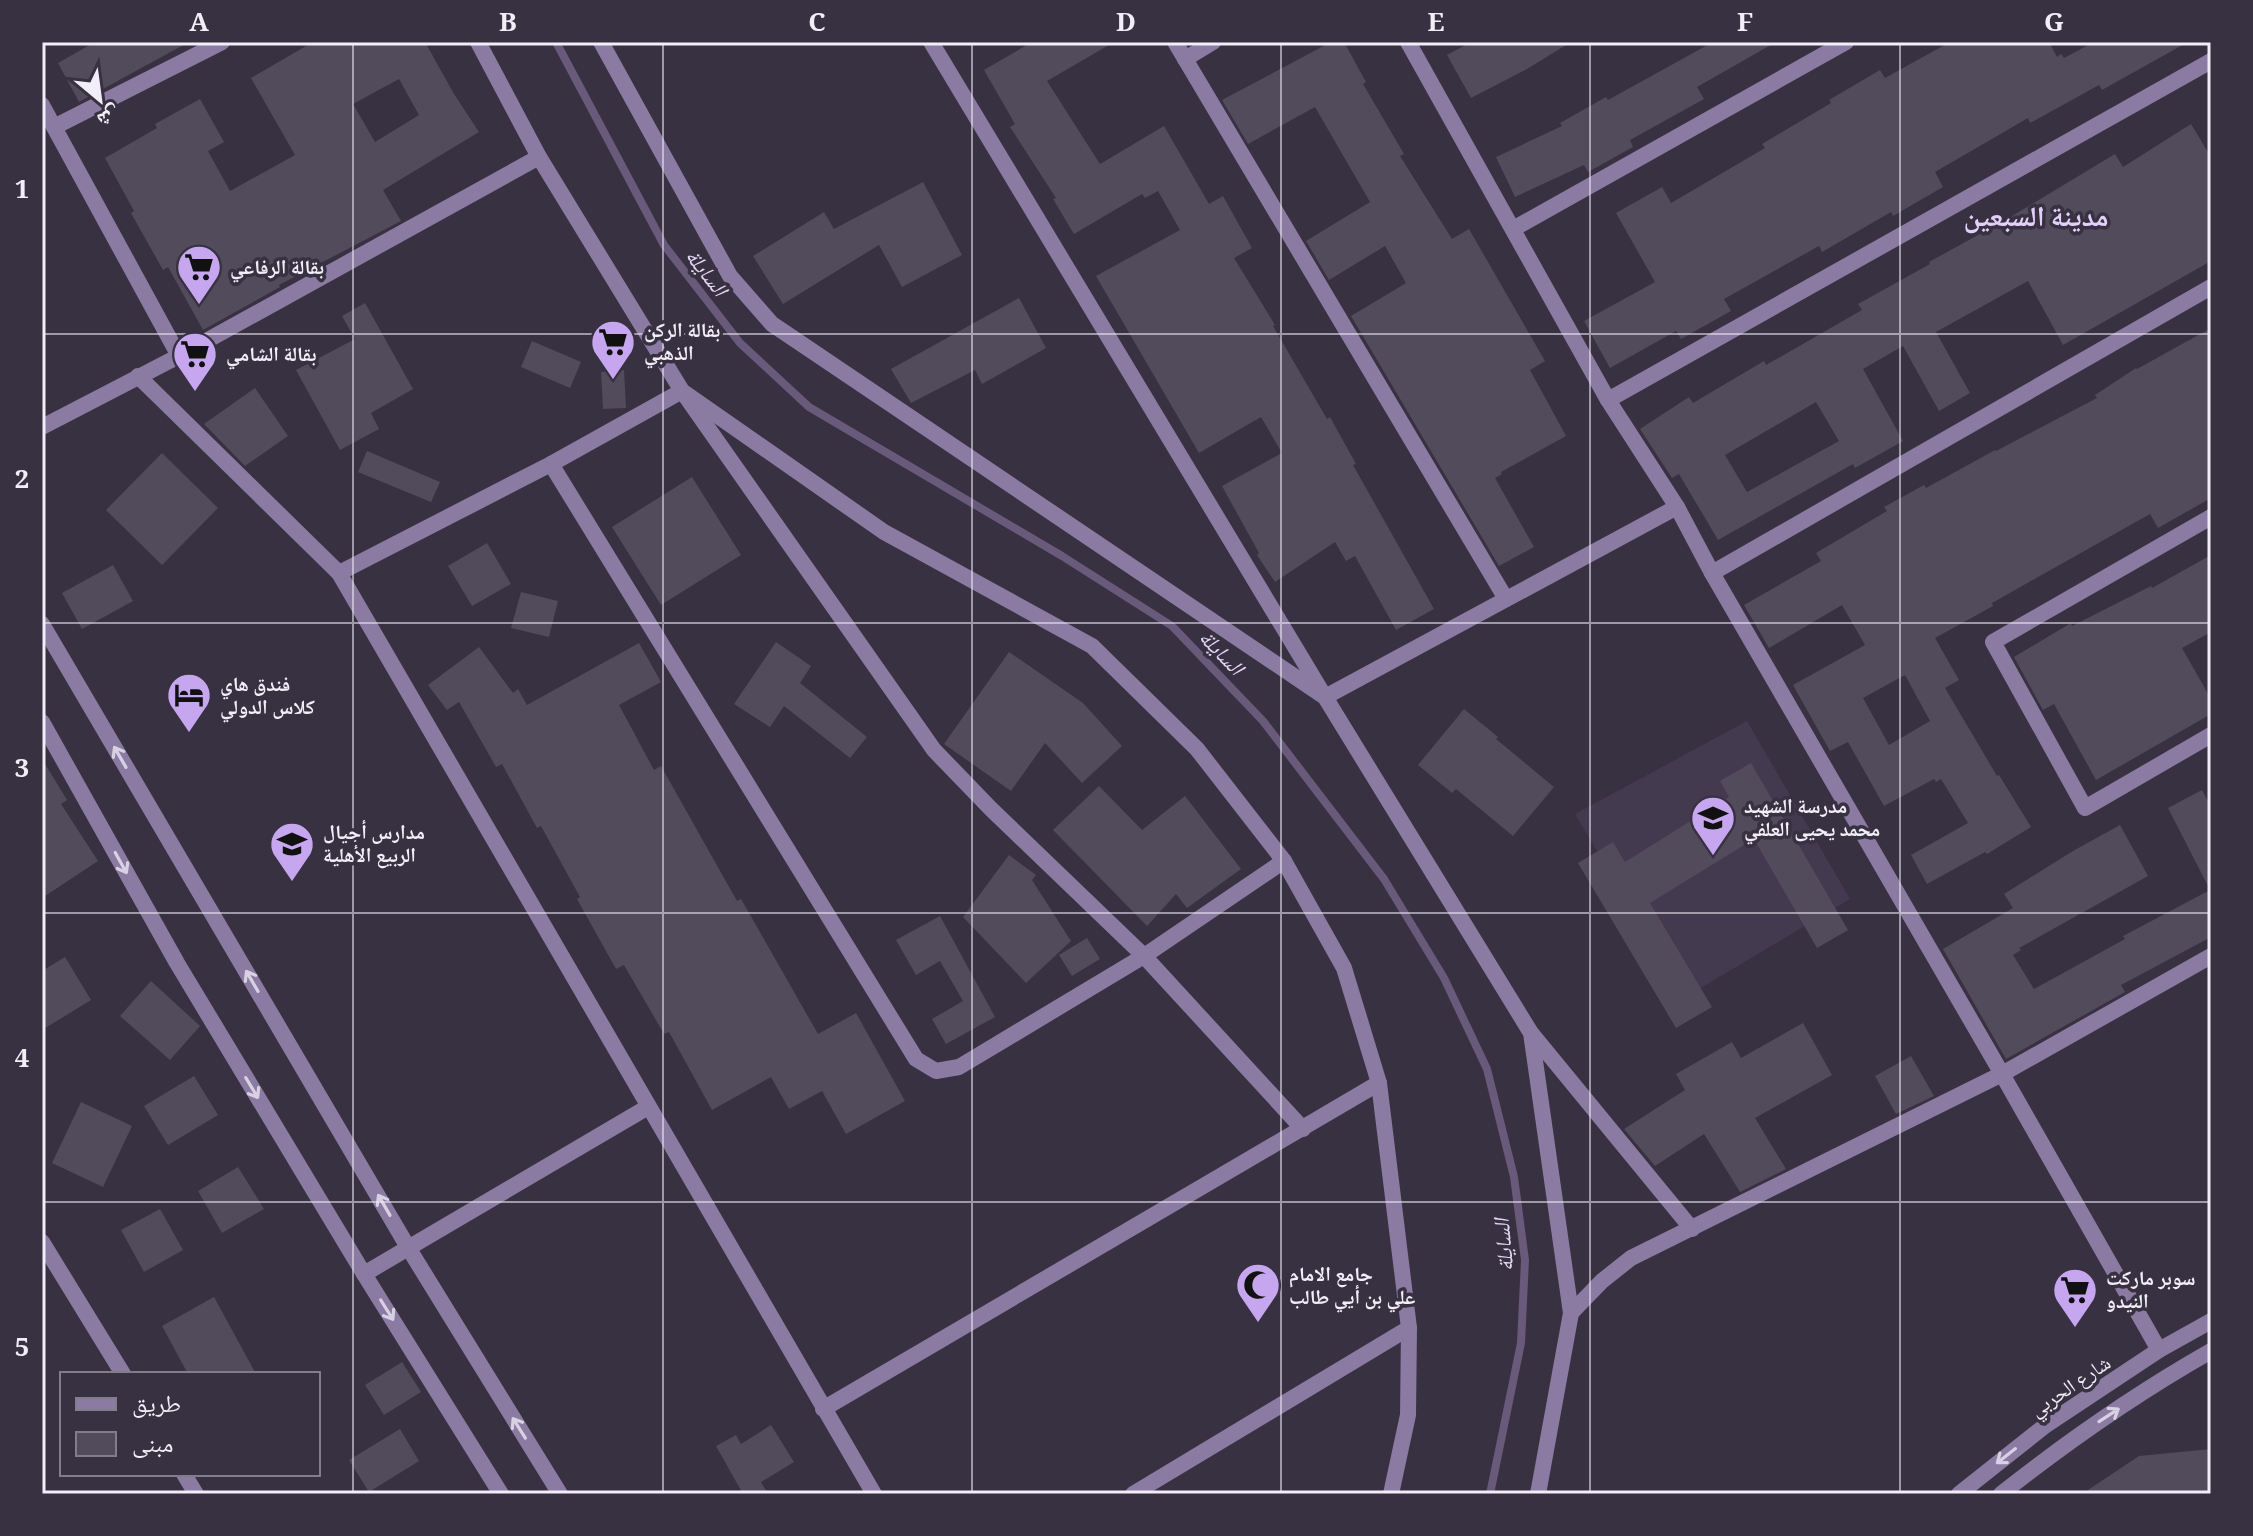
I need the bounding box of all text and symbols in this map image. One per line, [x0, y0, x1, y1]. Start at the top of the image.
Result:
text: A [189, 3, 209, 47]
text: B [499, 3, 517, 47]
text: C [808, 3, 826, 47]
text: D [1116, 3, 1136, 47]
text: E [1428, 3, 1445, 47]
text: F [1737, 3, 1753, 47]
text: G [2044, 3, 2064, 47]
north arrow [60, 60, 140, 140]
text: ش [89, 93, 128, 137]
text: 1 [15, 170, 29, 214]
district label: مدينة السبعين [1964, 196, 2108, 244]
water label: السايلة [673, 241, 737, 308]
supermarket icon: بقالة الرفاعي [175, 243, 223, 306]
place label: بقالة الرفاعي [230, 253, 324, 287]
place label: بقالة الركن الذهبي [644, 316, 720, 373]
supermarket icon: بقالة الركن الذهبي [589, 318, 637, 381]
supermarket icon: بقالة الشامي [171, 330, 219, 393]
place label: بقالة الشامي [226, 340, 317, 374]
text: 2 [15, 460, 29, 504]
water label: السايلة [1188, 622, 1253, 688]
place label: فندق هاي كلاس الدولي [220, 670, 315, 727]
hotel icon: فندق هاي كلاس الدولي [165, 671, 213, 734]
one-way arrow [112, 746, 128, 769]
text: 3 [15, 749, 29, 793]
place label: مدرسة الشهيد محمد يحيى العلفي [1744, 792, 1880, 849]
school or university icon: مدرسة الشهيد محمد يحيى العلفي [1689, 794, 1737, 857]
place label: مدارس أجيال الربيع الأهلية [323, 818, 425, 875]
school or university icon: مدارس أجيال الربيع الأهلية [268, 820, 316, 883]
one-way arrow [114, 851, 129, 875]
one-way arrow [244, 970, 260, 993]
text: 4 [15, 1039, 30, 1083]
one-way arrow [244, 1076, 260, 1099]
one-way arrow [376, 1194, 392, 1217]
water label: السايلة [1485, 1215, 1527, 1273]
place label: جامع الامام علي بن أيي طالب [1289, 1260, 1415, 1317]
mosque icon: جامع الامام علي بن أيي طالب [1234, 1261, 1282, 1324]
place label: سوبر ماركت النيدو [2106, 1264, 2196, 1321]
supermarket icon: سوبر ماركت النيدو [2051, 1266, 2099, 1329]
one-way arrow [379, 1298, 395, 1321]
text: 5 [15, 1328, 29, 1372]
street label: شارع الحربي [2024, 1349, 2119, 1428]
legend [60, 1372, 320, 1476]
text: طريق [132, 1386, 181, 1427]
one-way arrow [2097, 1406, 2120, 1422]
one-way arrow [511, 1417, 527, 1439]
text: مبنى [132, 1426, 173, 1467]
one-way arrow [1996, 1448, 2017, 1465]

